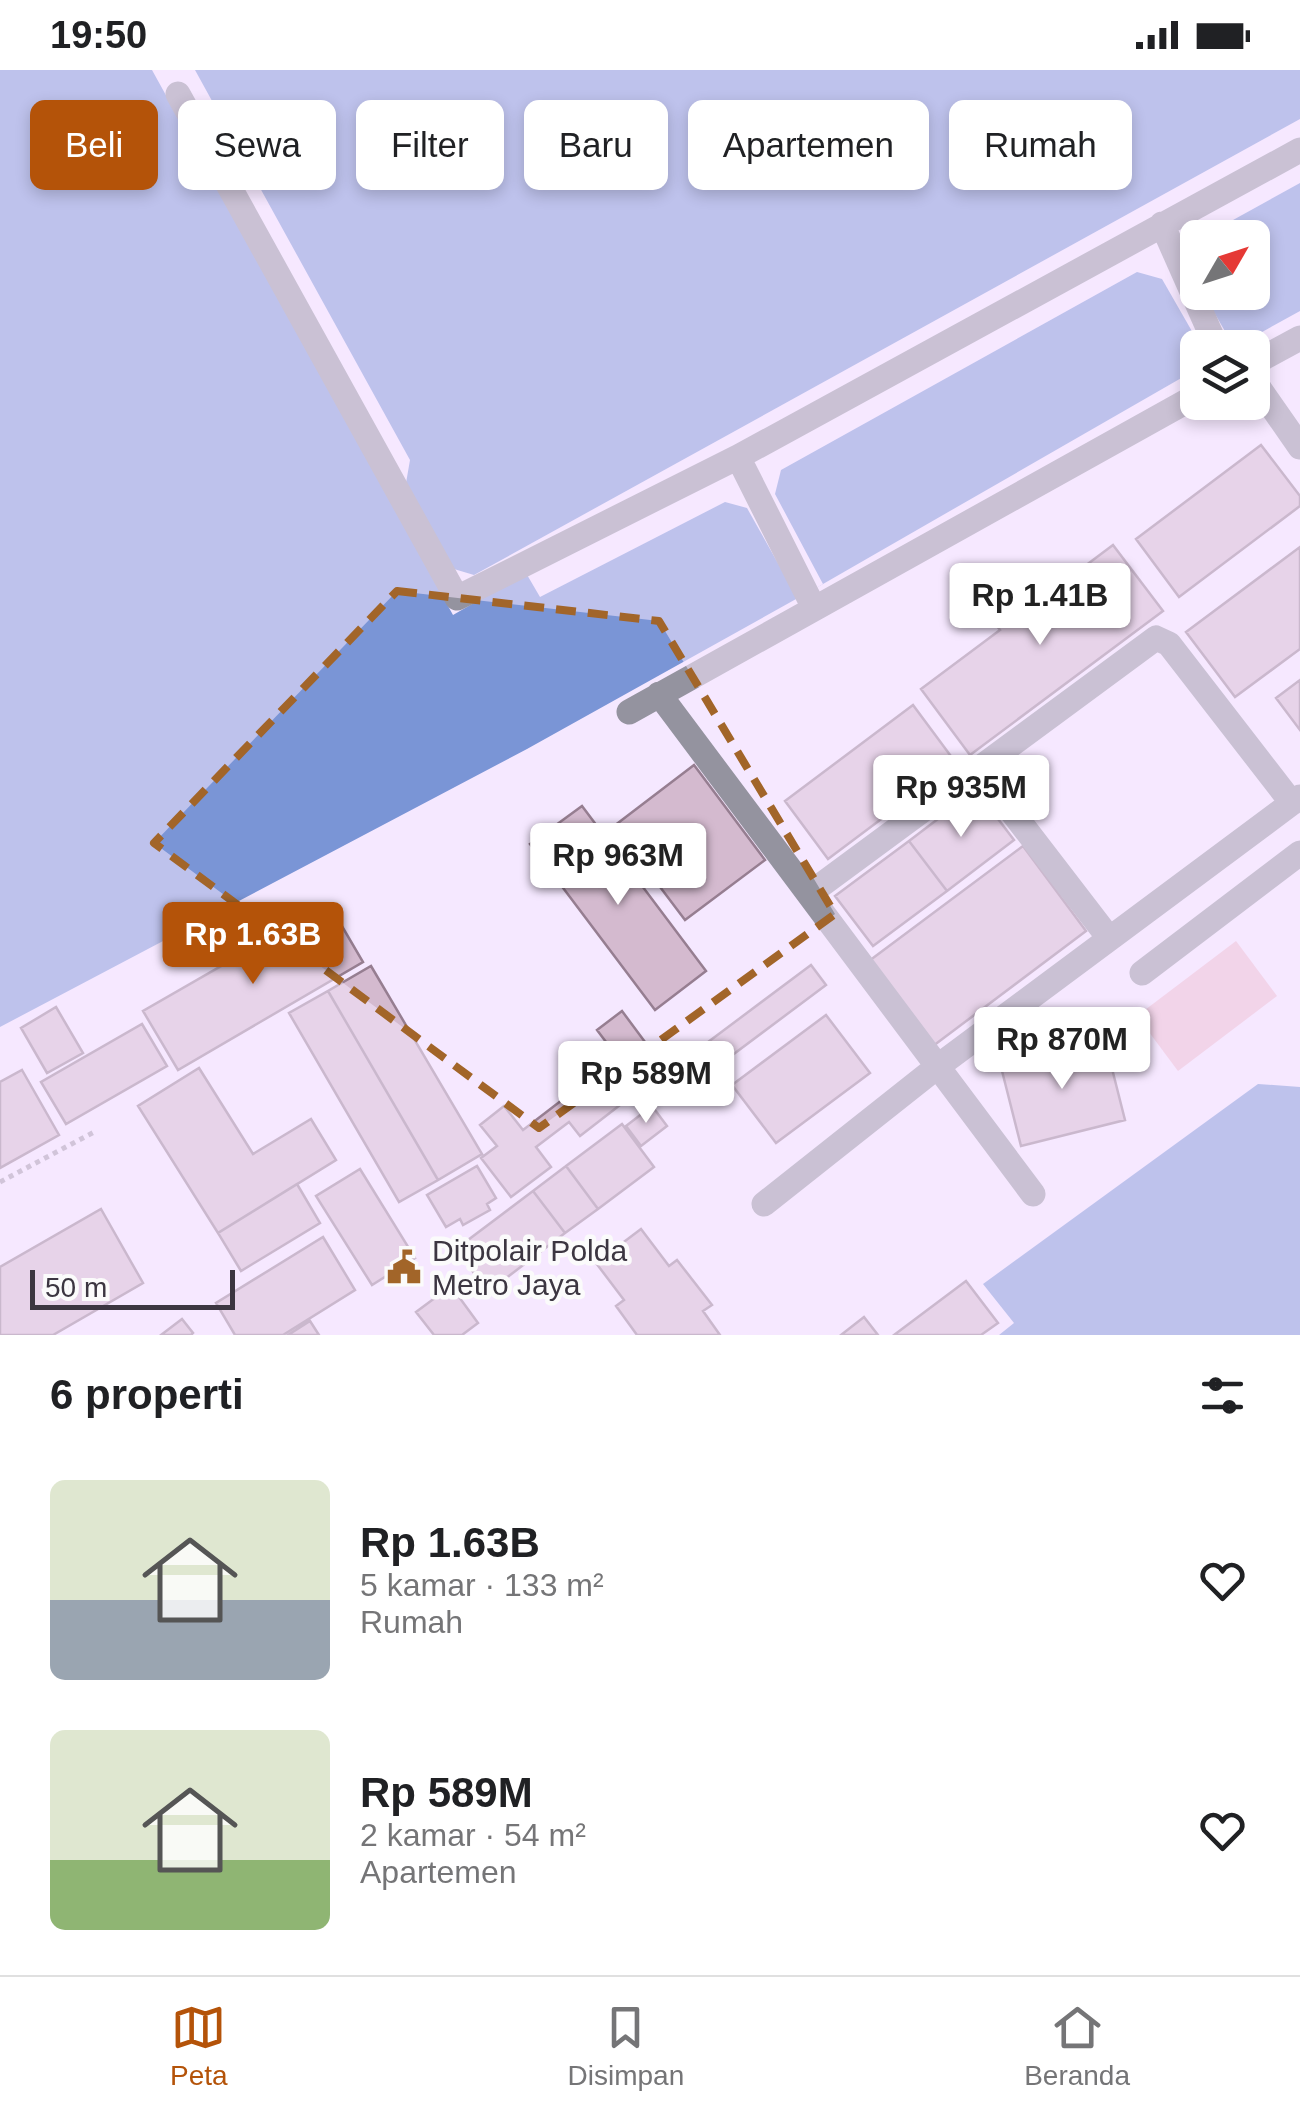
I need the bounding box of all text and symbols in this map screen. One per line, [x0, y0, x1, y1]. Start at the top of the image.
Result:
text: 19:50 [50, 14, 147, 56]
chip: Beli [30, 100, 158, 190]
chip: Sewa [178, 100, 336, 190]
chip: Filter [356, 100, 504, 190]
chip: Baru [524, 100, 668, 190]
chip: Apartemen [688, 100, 929, 190]
chip: Rumah [949, 100, 1132, 190]
north arrow [1180, 220, 1270, 310]
map controls [1180, 220, 1270, 420]
button: layers [1180, 330, 1270, 420]
pin: Rp 1.41B [937, 563, 1143, 648]
text: Rp 1.41B [972, 577, 1108, 613]
pin: Rp 935M [869, 755, 1053, 840]
text: Rp 935M [895, 769, 1027, 805]
pin: Rp 963M [526, 823, 710, 908]
text: Rp 963M [552, 837, 684, 873]
pin: Rp 1.63B [150, 902, 356, 987]
text: Rp 1.63B [185, 916, 321, 952]
pin: Rp 870M [970, 1007, 1154, 1092]
text: Rp 870M [996, 1021, 1128, 1057]
pin: Rp 589M [554, 1041, 738, 1126]
text: Rp 589M [580, 1055, 712, 1091]
place label: Ditpolair Polda Metro Jaya [432, 1234, 627, 1301]
public building icon: Ditpolair Polda Metro Jaya [385, 1248, 423, 1286]
scale bar [30, 1265, 235, 1310]
text: 50 m [45, 1272, 107, 1303]
icon: filters [1195, 1368, 1250, 1423]
text: 6 properti [50, 1371, 244, 1418]
text: Rp 1.63B [360, 1519, 540, 1566]
icon: home [130, 1520, 250, 1640]
icon: heart [1195, 1553, 1250, 1608]
text: 5 kamar · 133 m² [360, 1567, 604, 1603]
text: Rumah [360, 1604, 463, 1640]
text: Rp 589M [360, 1769, 533, 1816]
icon: home [130, 1770, 250, 1890]
icon: heart [1195, 1803, 1250, 1858]
text: 2 kamar · 54 m² [360, 1817, 586, 1853]
text: Apartemen [360, 1854, 517, 1890]
tab: Peta [170, 2000, 228, 2092]
tab: Disimpan [568, 2000, 684, 2092]
tab: Beranda [1024, 2000, 1130, 2092]

